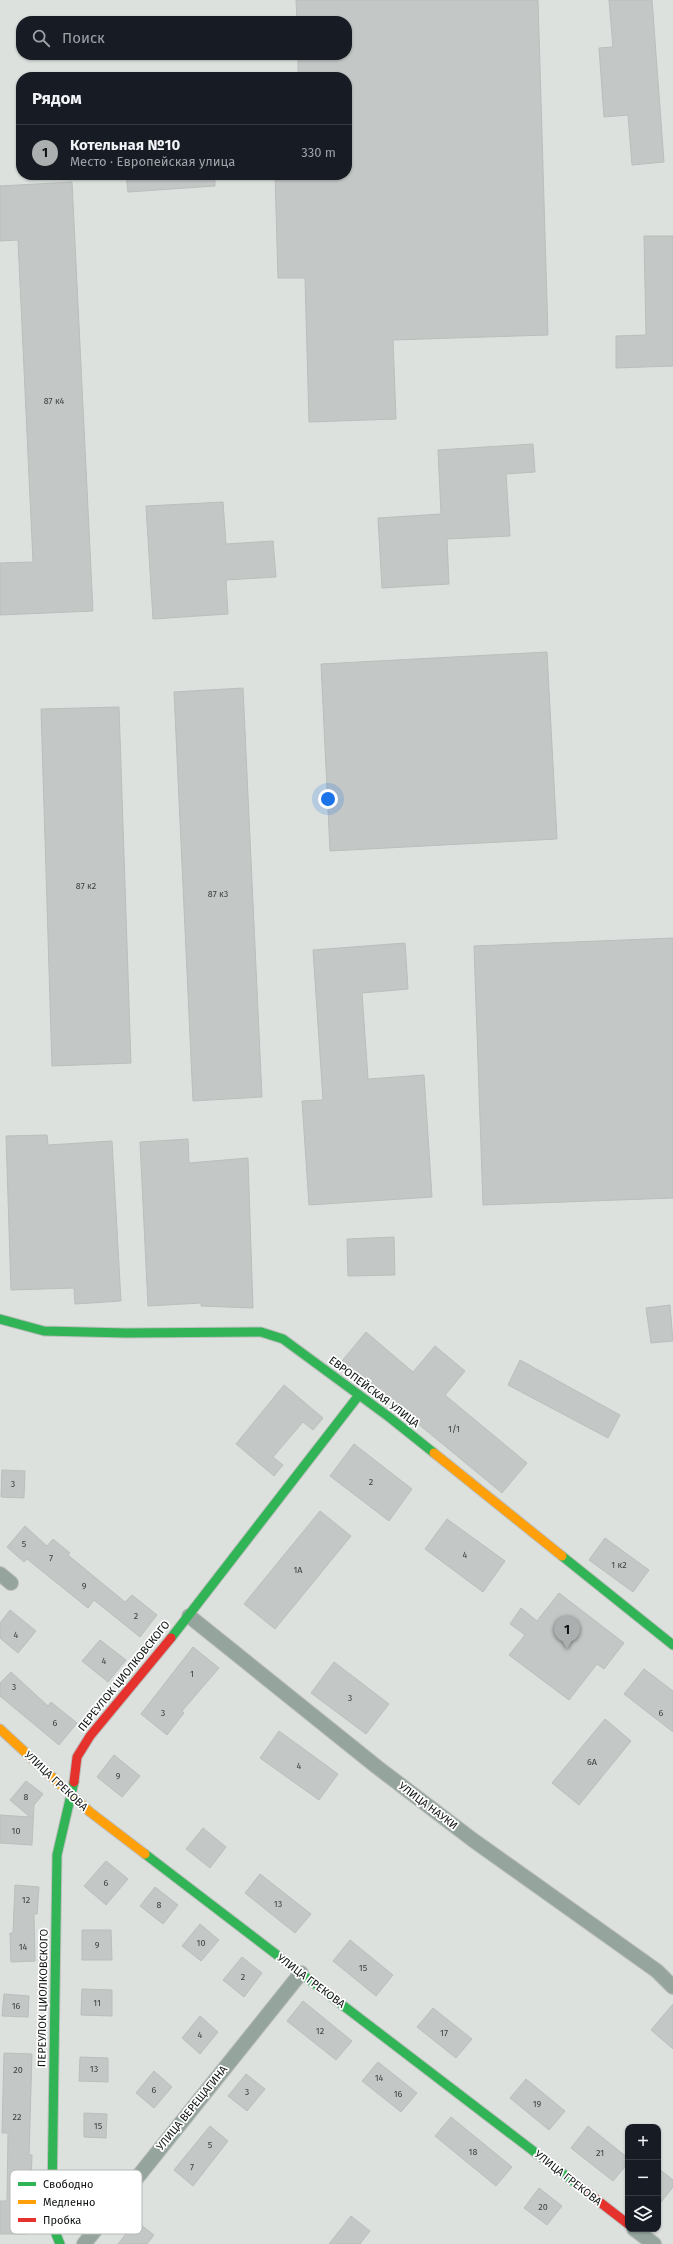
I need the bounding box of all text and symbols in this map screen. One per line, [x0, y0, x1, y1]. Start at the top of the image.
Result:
search box [16, 16, 352, 60]
icon: search [30, 27, 52, 49]
text: Поиск [62, 29, 105, 47]
text: Рядом [32, 88, 82, 109]
text: Котельная №10 [70, 136, 180, 154]
text: 1 [42, 145, 48, 160]
text: 330 m [301, 145, 336, 160]
text: Место · Европейская улица [70, 154, 235, 169]
house number: 87 к4 [44, 396, 64, 406]
your location [318, 789, 338, 809]
house number: 87 к2 [76, 881, 96, 891]
house number: 87 к3 [208, 889, 228, 899]
street label: ЕВРОПЕЙСКАЯ УЛИЦА [326, 1354, 422, 1431]
house number: 1/1 [448, 1424, 460, 1434]
house number: 2 [369, 1477, 373, 1487]
house number: 3 [11, 1479, 15, 1489]
house number: 5 [22, 1539, 27, 1549]
house number: 4 [463, 1550, 468, 1560]
house number: 7 [49, 1553, 53, 1563]
house number: 1 к2 [611, 1560, 627, 1570]
house number: 1А [293, 1565, 303, 1575]
house number: 9 [82, 1581, 87, 1591]
house number: 2 [134, 1611, 138, 1621]
pin: 1 [554, 1616, 580, 1649]
street label: ПЕРЕУЛОК ЦИОЛКОВСКОГО [75, 1618, 173, 1734]
house number: 4 [14, 1630, 19, 1640]
house number: 4 [102, 1656, 107, 1666]
house number: 1 [190, 1669, 194, 1679]
house number: 3 [12, 1682, 16, 1692]
house number: 3 [348, 1693, 352, 1703]
house number: 3 [161, 1708, 165, 1718]
house number: 6 [659, 1708, 664, 1718]
house number: 6 [53, 1718, 58, 1728]
street label: УЛИЦА ГРЕКОВА [22, 1748, 91, 1814]
house number: 6А [587, 1757, 598, 1767]
house number: 4 [297, 1761, 302, 1771]
house number: 9 [116, 1771, 121, 1781]
street label: УЛИЦА НАУКИ [396, 1780, 460, 1832]
house number: 8 [24, 1792, 29, 1802]
house number: 10 [12, 1826, 20, 1836]
house number: 6 [104, 1878, 109, 1888]
house number: 12 [22, 1895, 30, 1905]
house number: 13 [274, 1899, 282, 1909]
house number: 8 [157, 1900, 162, 1910]
street label: ПЕРЕУЛОК ЦИОЛКОВСКОГО [35, 1929, 51, 2067]
house number: 10 [197, 1938, 205, 1948]
house number: 9 [95, 1940, 100, 1950]
house number: 14 [19, 1942, 28, 1952]
street label: УЛИЦА ГРЕКОВА [274, 1951, 348, 2011]
house number: 15 [359, 1963, 368, 1973]
house number: 2 [241, 1972, 245, 1982]
house number: 11 [93, 1998, 101, 2008]
house number: 16 [12, 2001, 21, 2011]
house number: 12 [316, 2026, 324, 2036]
house number: 17 [440, 2028, 448, 2038]
house number: 4 [198, 2030, 203, 2040]
street label: УЛИЦА ВЕРЕЩАГИНА [154, 2062, 231, 2153]
house number: 13 [90, 2064, 98, 2074]
house number: 20 [13, 2065, 23, 2075]
house number: 14 [375, 2073, 384, 2083]
house number: 6 [152, 2085, 157, 2095]
house number: 3 [245, 2087, 249, 2097]
house number: 16 [394, 2089, 403, 2099]
house number: 19 [533, 2099, 542, 2109]
house number: 22 [13, 2112, 21, 2122]
house number: 15 [94, 2121, 103, 2131]
map controls [625, 2124, 661, 2232]
button: + [625, 2124, 661, 2160]
house number: 5 [208, 2140, 213, 2150]
house number: 18 [469, 2147, 477, 2157]
street label: УЛИЦА ГРЕКОВА [532, 2148, 605, 2209]
house number: 21 [596, 2148, 604, 2158]
button: − [625, 2160, 661, 2196]
house number: 7 [190, 2162, 194, 2172]
legend [10, 2170, 142, 2234]
text: Свободно [43, 2178, 93, 2191]
text: Медленно [43, 2196, 95, 2209]
button: layers [625, 2196, 661, 2232]
house number: 20 [538, 2202, 548, 2212]
text: Пробка [43, 2214, 81, 2227]

